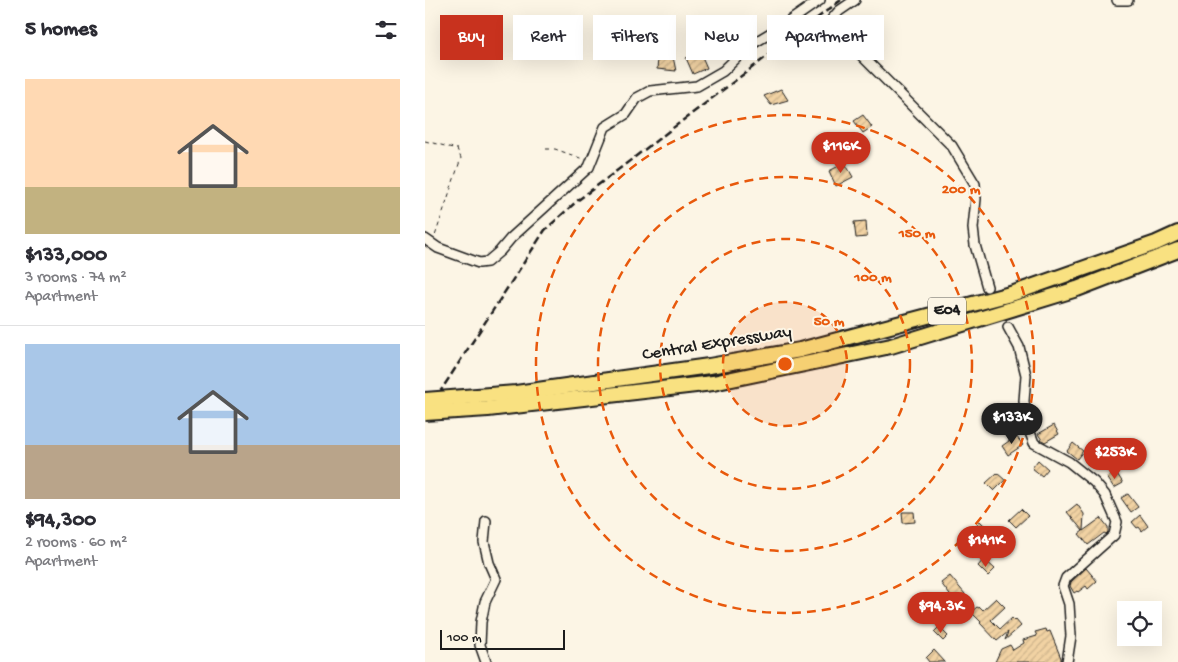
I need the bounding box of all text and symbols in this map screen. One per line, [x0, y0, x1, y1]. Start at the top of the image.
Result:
chip: Buy [440, 15, 503, 60]
chip: Rent [513, 15, 583, 60]
chip: Filters [593, 15, 676, 60]
chip: New [686, 15, 757, 60]
chip: Apartment [767, 15, 884, 60]
icon: filters [372, 16, 400, 44]
text: 5 homes [25, 18, 97, 43]
icon: home [168, 111, 258, 201]
pin: $116K [806, 132, 876, 174]
text: $116K [822, 138, 860, 157]
text: 200 m [942, 181, 981, 199]
text: 150 m [898, 225, 936, 243]
text: $133,000 [25, 244, 107, 269]
text: 3 rooms · 74 m² [25, 269, 127, 288]
text: 100 m [853, 269, 892, 287]
text: Apartment [25, 288, 97, 307]
road number: E04 [928, 298, 966, 324]
text: 50 m [814, 313, 845, 331]
street label: Central Expressway [641, 322, 793, 366]
centre of rings [776, 355, 794, 373]
icon: home [168, 377, 258, 467]
pin: $133K [977, 402, 1047, 445]
text: $133K [992, 409, 1032, 428]
pin: $253K [1080, 438, 1150, 480]
text: $253K [1095, 444, 1135, 463]
text: $94,300 [25, 509, 96, 534]
pin: $141K [951, 526, 1021, 568]
text: $141K [968, 532, 1004, 551]
text: 2 rooms · 60 m² [25, 534, 127, 553]
text: Apartment [25, 553, 97, 572]
pin: $94.3K [900, 592, 982, 634]
text: $94.3K [919, 598, 963, 617]
map controls [1117, 601, 1162, 646]
button: locate [1117, 601, 1162, 646]
scale bar [440, 627, 565, 650]
text: 100 m [447, 630, 482, 647]

